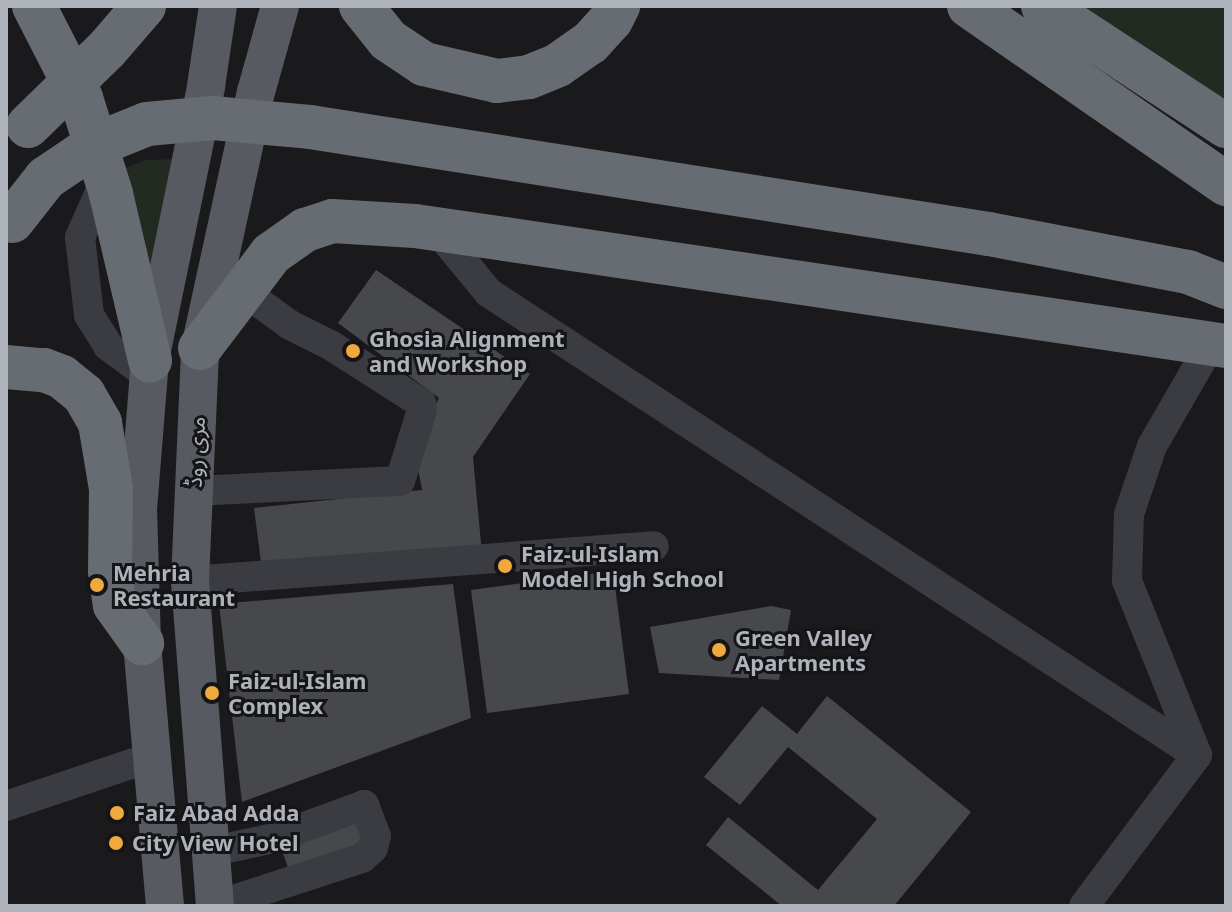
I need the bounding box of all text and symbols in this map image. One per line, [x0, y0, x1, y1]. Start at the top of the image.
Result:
place label: Ghosia Alignment and Workshop [369, 325, 564, 376]
marker: Ghosia Alignment and Workshop [344, 342, 362, 360]
street label: مری روڈ [180, 416, 210, 488]
place label: Faiz-ul-Islam Model High School [521, 540, 724, 592]
marker: Faiz-ul-Islam Model High School [496, 557, 514, 575]
place label: Mehria Restaurant [113, 559, 235, 610]
marker: Mehria Restaurant [88, 576, 106, 594]
place label: Green Valley Apartments [735, 624, 872, 676]
marker: Green Valley Apartments [710, 641, 728, 659]
place label: Faiz-ul-Islam Complex [228, 667, 366, 718]
marker: Faiz-ul-Islam Complex [203, 684, 221, 702]
place label: Faiz Abad Adda [133, 800, 300, 826]
marker: Faiz Abad Adda [108, 804, 126, 822]
place label: City View Hotel [132, 830, 298, 856]
marker: City View Hotel [107, 834, 125, 852]

